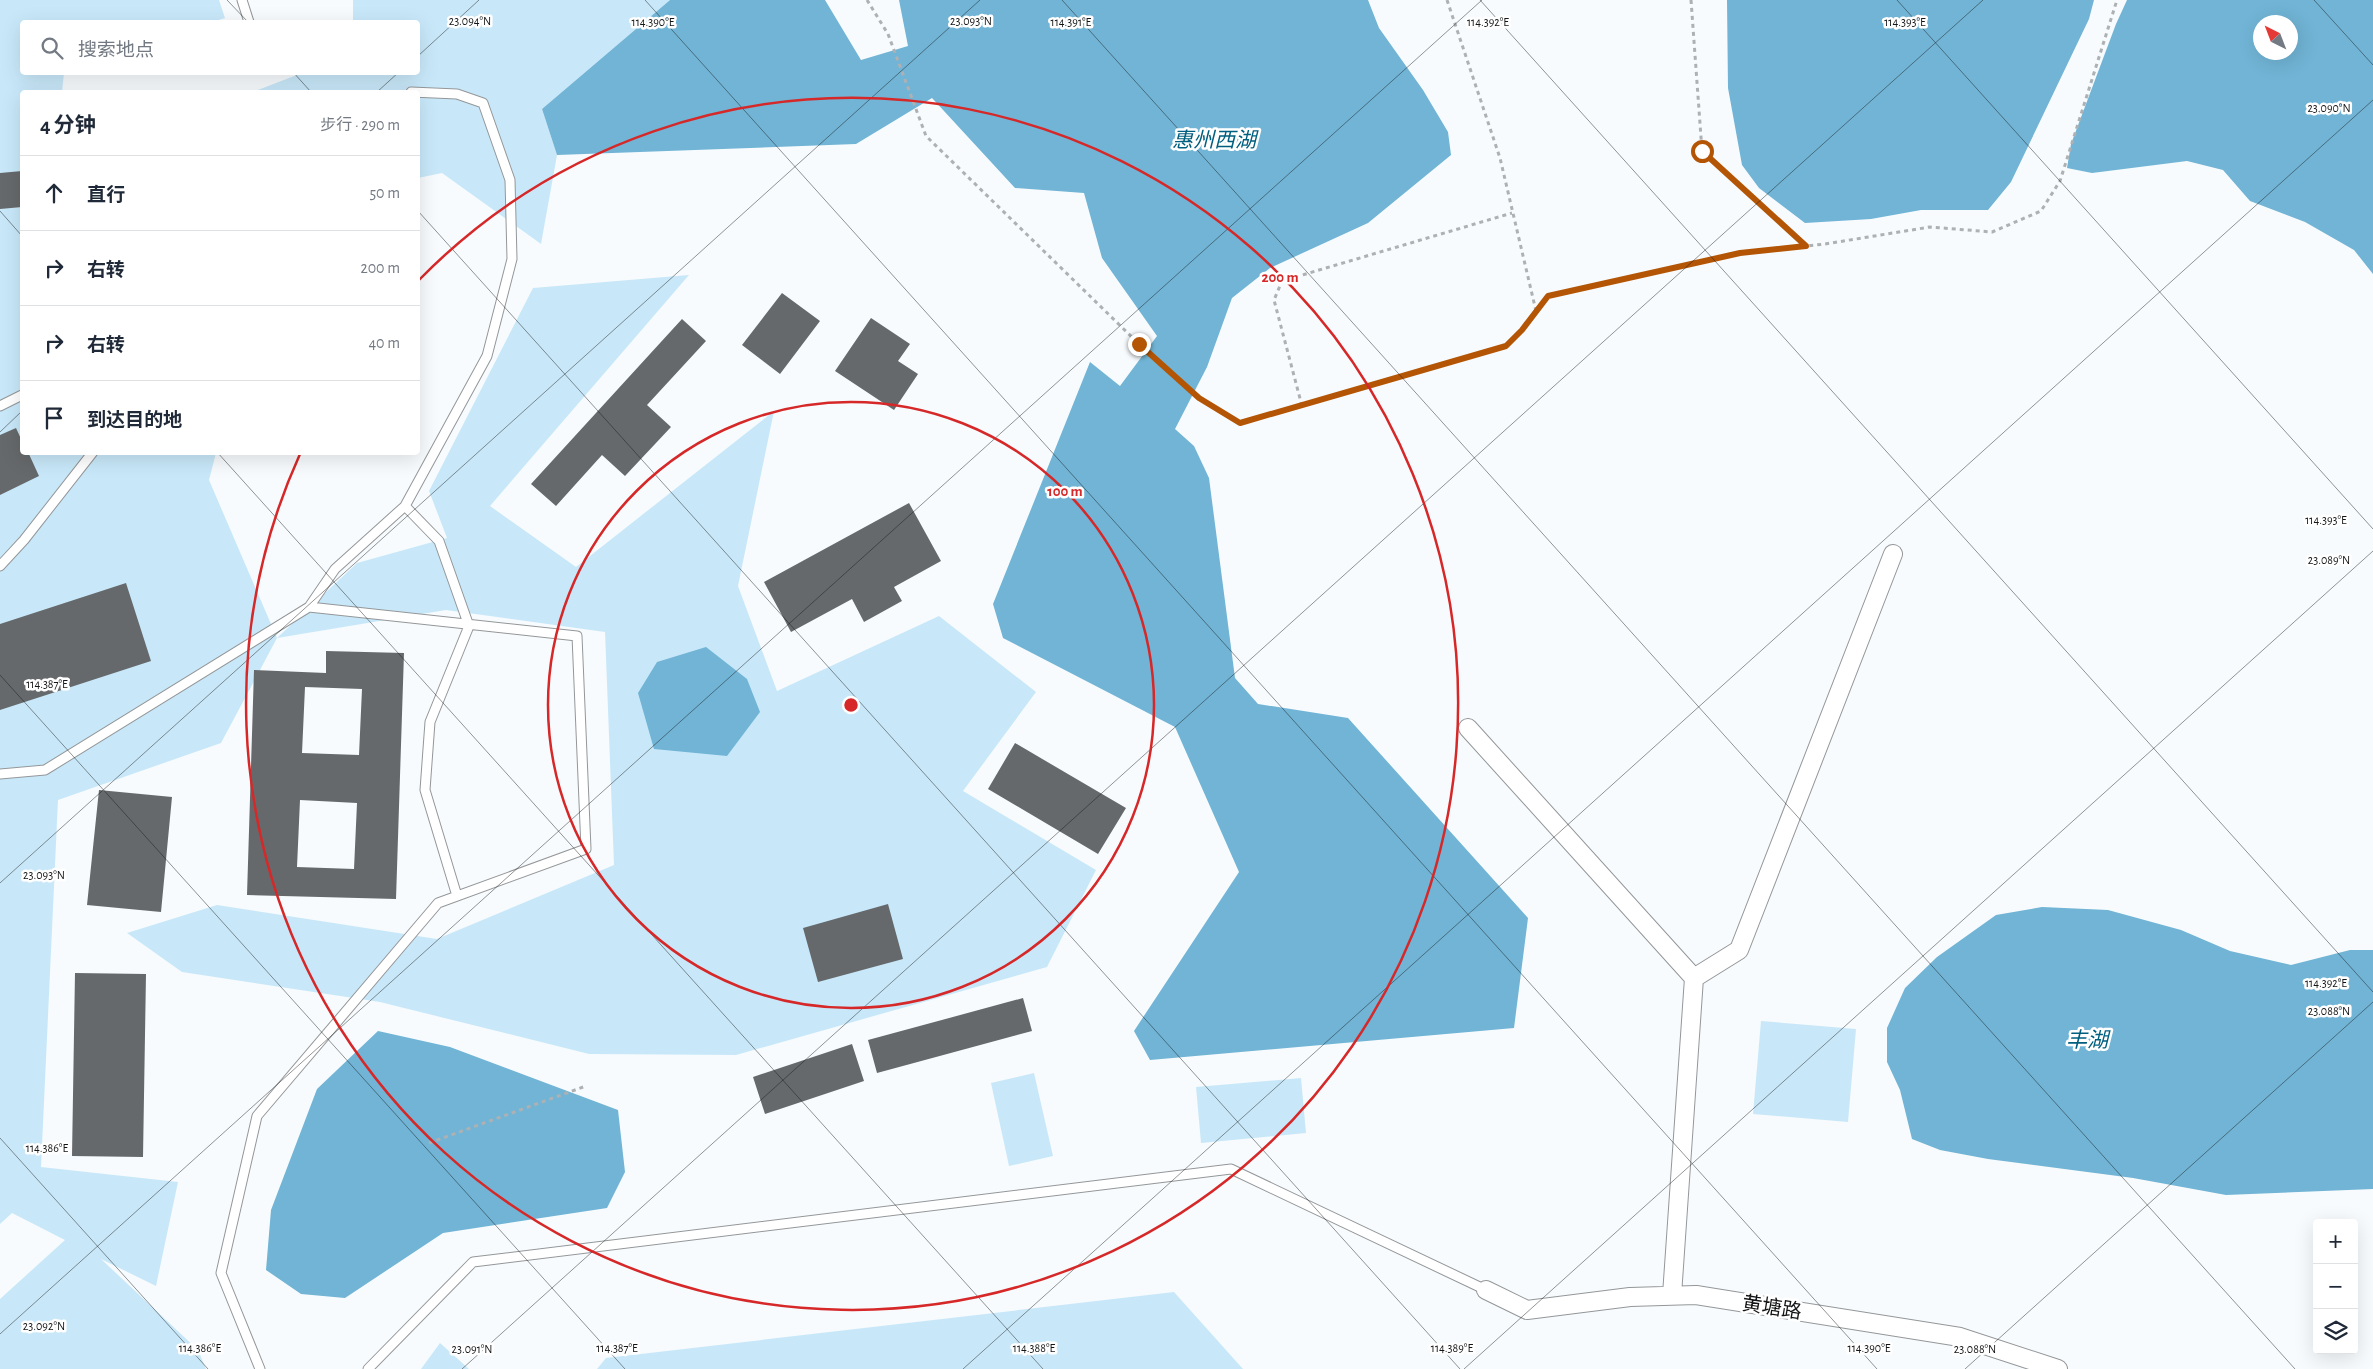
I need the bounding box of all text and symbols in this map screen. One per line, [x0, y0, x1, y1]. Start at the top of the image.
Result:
text: 23.094°N [449, 15, 491, 27]
text: 23.093°N [950, 15, 992, 27]
north arrow [2253, 15, 2298, 60]
text: 114.390°E [632, 16, 675, 28]
text: 114.391°E [1051, 16, 1092, 28]
text: 114.392°E [1467, 16, 1509, 28]
text: 114.393°E [1884, 16, 1926, 28]
search box [20, 20, 420, 75]
icon: search [38, 34, 66, 62]
text: 搜索地点 [78, 41, 154, 60]
text: 23.090°N [2307, 102, 2351, 114]
text: 4 分钟 [40, 115, 96, 136]
text: 步行 · 290 m [320, 117, 400, 133]
water label: 惠州西湖 [1172, 129, 1259, 151]
route start [1691, 140, 1714, 163]
icon: ahead [40, 179, 68, 207]
text: 50 m [369, 185, 400, 201]
text: 直行 [87, 186, 125, 205]
icon: right [40, 254, 68, 282]
text: 200 m [360, 260, 400, 276]
text: 右转 [87, 261, 125, 280]
text: 200 m [1261, 270, 1299, 285]
icon: right [40, 329, 68, 357]
route end [1128, 333, 1151, 356]
text: 40 m [368, 335, 400, 351]
text: 右转 [87, 336, 125, 355]
icon: arrive [40, 404, 68, 432]
text: 到达目的地 [87, 411, 182, 430]
text: 100 m [1047, 484, 1083, 499]
text: 114.393°E [2305, 514, 2347, 526]
text: 23.089°N [2308, 554, 2350, 566]
text: 114.387°E [26, 678, 68, 690]
centre of rings [842, 696, 860, 714]
text: 23.093°N [23, 869, 65, 881]
text: 114.392°E [2305, 977, 2347, 989]
text: 23.088°N [2308, 1005, 2350, 1017]
water label: 丰湖 [2066, 1029, 2111, 1051]
text: 114.386°E [26, 1142, 68, 1154]
map controls [2313, 1219, 2358, 1354]
button: + [2313, 1219, 2358, 1264]
button: − [2313, 1264, 2358, 1309]
street label: 黄塘路 [1741, 1292, 1803, 1323]
button: layers [2313, 1309, 2358, 1354]
text: 23.092°N [23, 1320, 65, 1332]
text: 114.386°E [179, 1342, 221, 1354]
text: 114.387°E [596, 1342, 638, 1354]
text: 114.388°E [1013, 1342, 1055, 1354]
text: 114.389°E [1431, 1342, 1473, 1354]
text: 114.390°E [1848, 1342, 1891, 1354]
text: 23.091°N [452, 1343, 492, 1355]
text: 23.088°N [1954, 1343, 1996, 1355]

